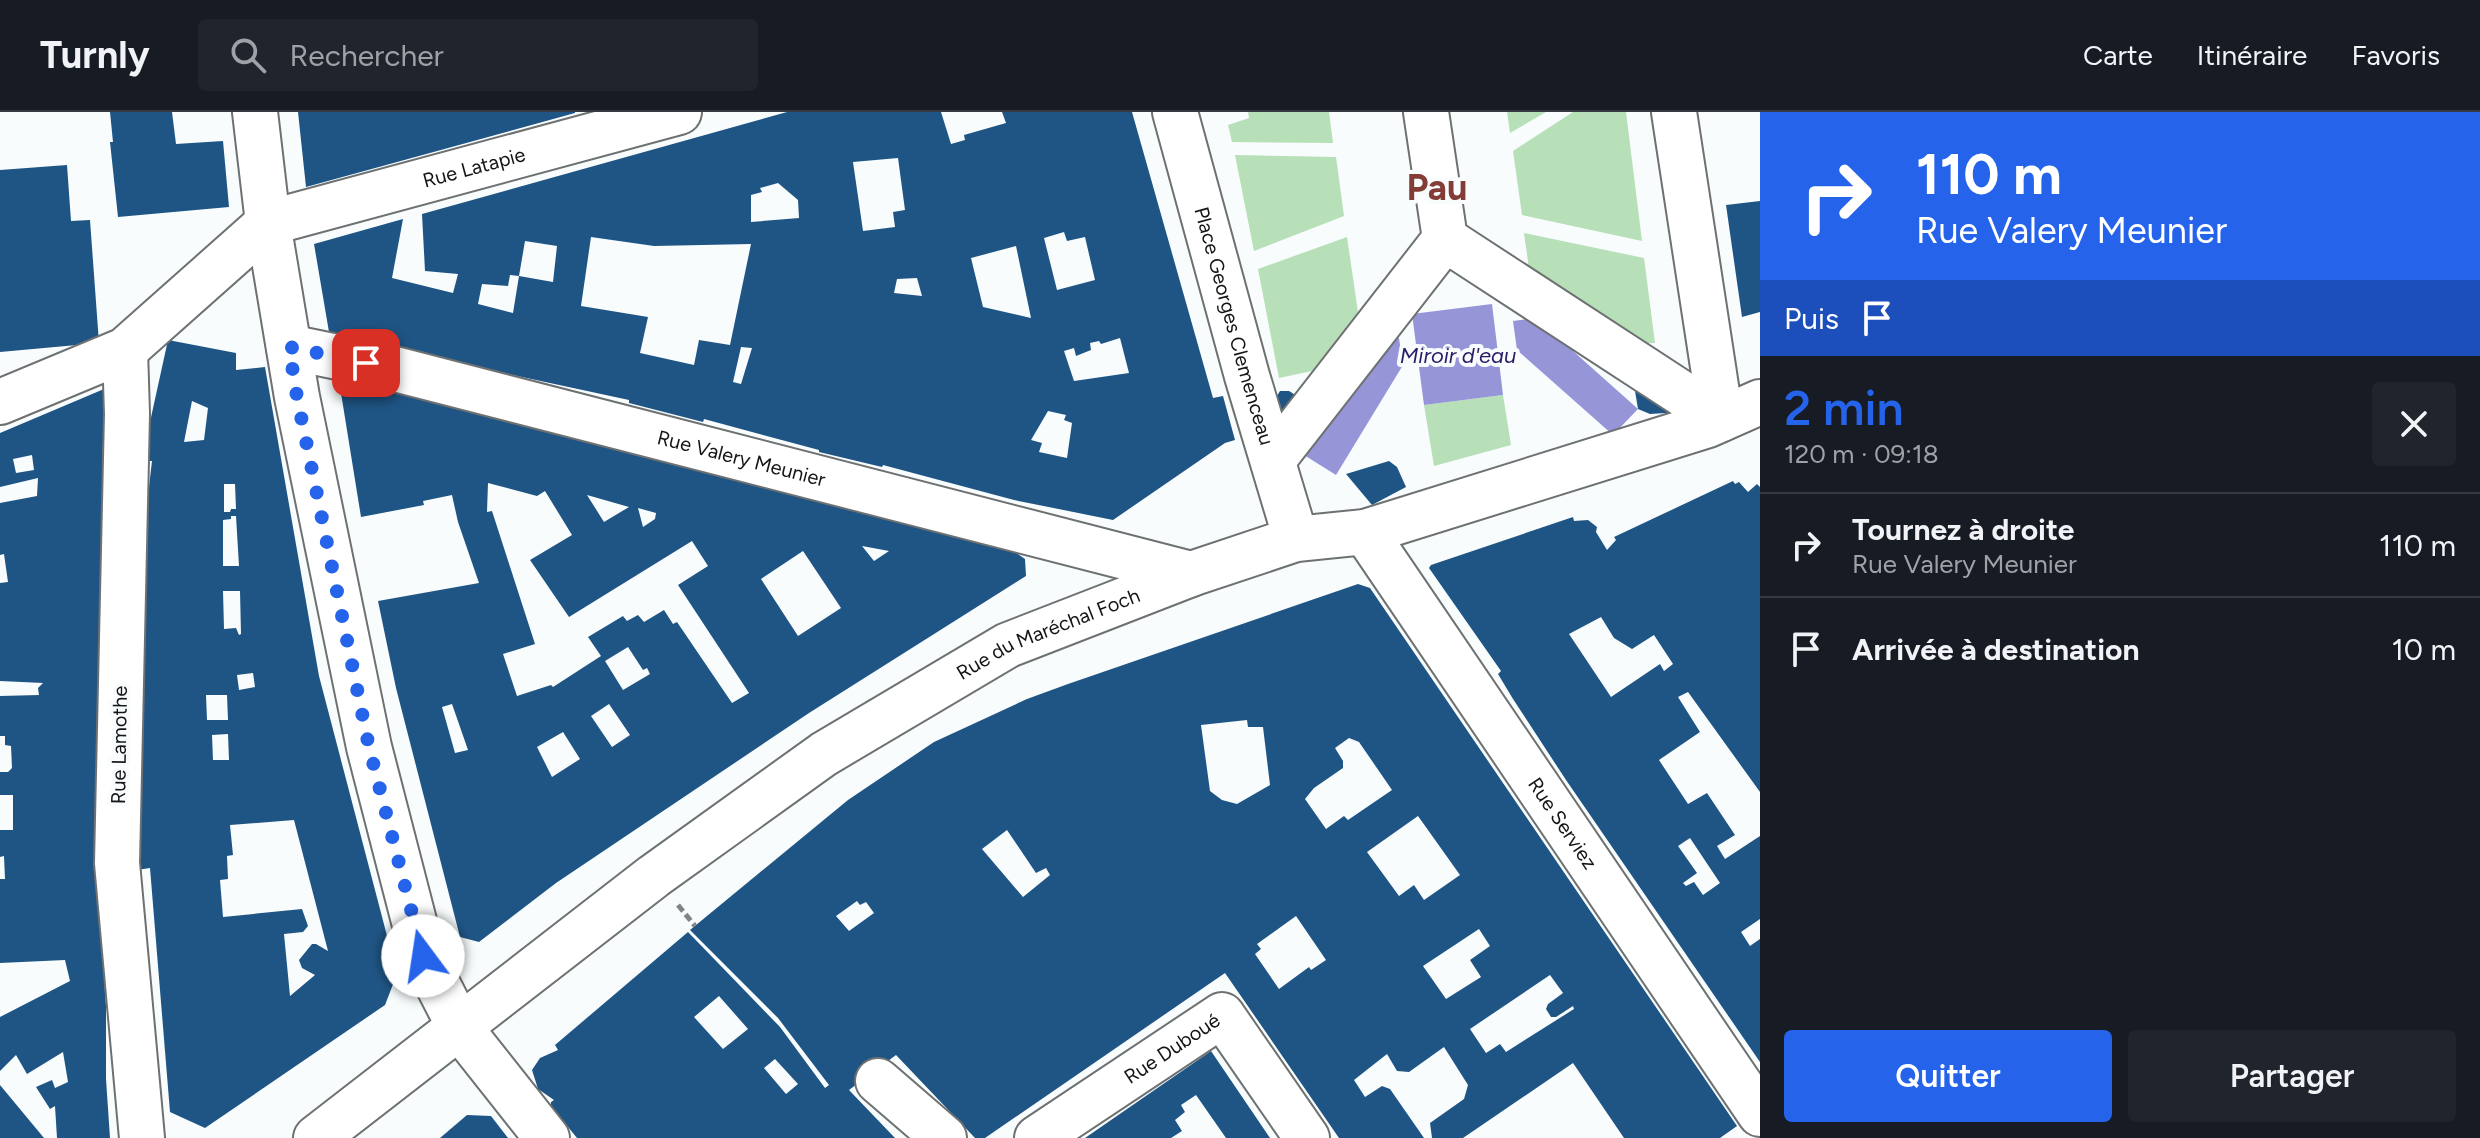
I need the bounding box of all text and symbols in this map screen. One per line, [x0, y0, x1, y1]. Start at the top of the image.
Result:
search box [198, 19, 758, 91]
text: Turnly [40, 32, 150, 78]
icon: search [226, 33, 270, 77]
text: Rechercher [290, 37, 444, 74]
text: Carte [2083, 38, 2153, 72]
text: Itinéraire [2197, 38, 2307, 72]
text: Favoris [2351, 38, 2440, 72]
text: 110 m [1916, 141, 2062, 208]
street label: Rue Latapie [420, 142, 528, 193]
icon: right [1784, 144, 1888, 248]
district label: Pau [1407, 166, 1467, 209]
street label: Place Georges Clemenceau [1189, 204, 1279, 448]
text: Rue Valery Meunier [1916, 209, 2227, 252]
icon: arrive [1855, 296, 1899, 340]
text: Puis [1784, 300, 1839, 337]
pin [332, 329, 400, 397]
icon: arrive [344, 341, 388, 385]
water label: Miroir d'eau [1400, 342, 1516, 369]
text: 2 min [1784, 379, 1904, 437]
button: close [2372, 382, 2456, 466]
street label: Rue Valery Meunier [655, 425, 828, 491]
text: 120 m · 09:18 [1784, 438, 1939, 470]
text: Tournez à droite [1852, 511, 2074, 548]
icon: right [1784, 523, 1828, 567]
text: 110 m [2379, 527, 2456, 564]
text: Rue Valery Meunier [1852, 548, 2077, 580]
street label: Rue du Maréchal Foch [952, 583, 1143, 685]
icon: arrive [1784, 627, 1828, 671]
text: Arrivée à destination [1852, 631, 2139, 668]
text: 10 m [2391, 631, 2456, 668]
street label: Rue Lamothe [106, 686, 132, 804]
street label: Rue Serviez [1523, 773, 1602, 874]
position arrow [381, 914, 465, 998]
street label: Rue Duboué [1119, 1008, 1224, 1089]
button: Quitter [1784, 1030, 2112, 1122]
button: Partager [2128, 1030, 2456, 1122]

